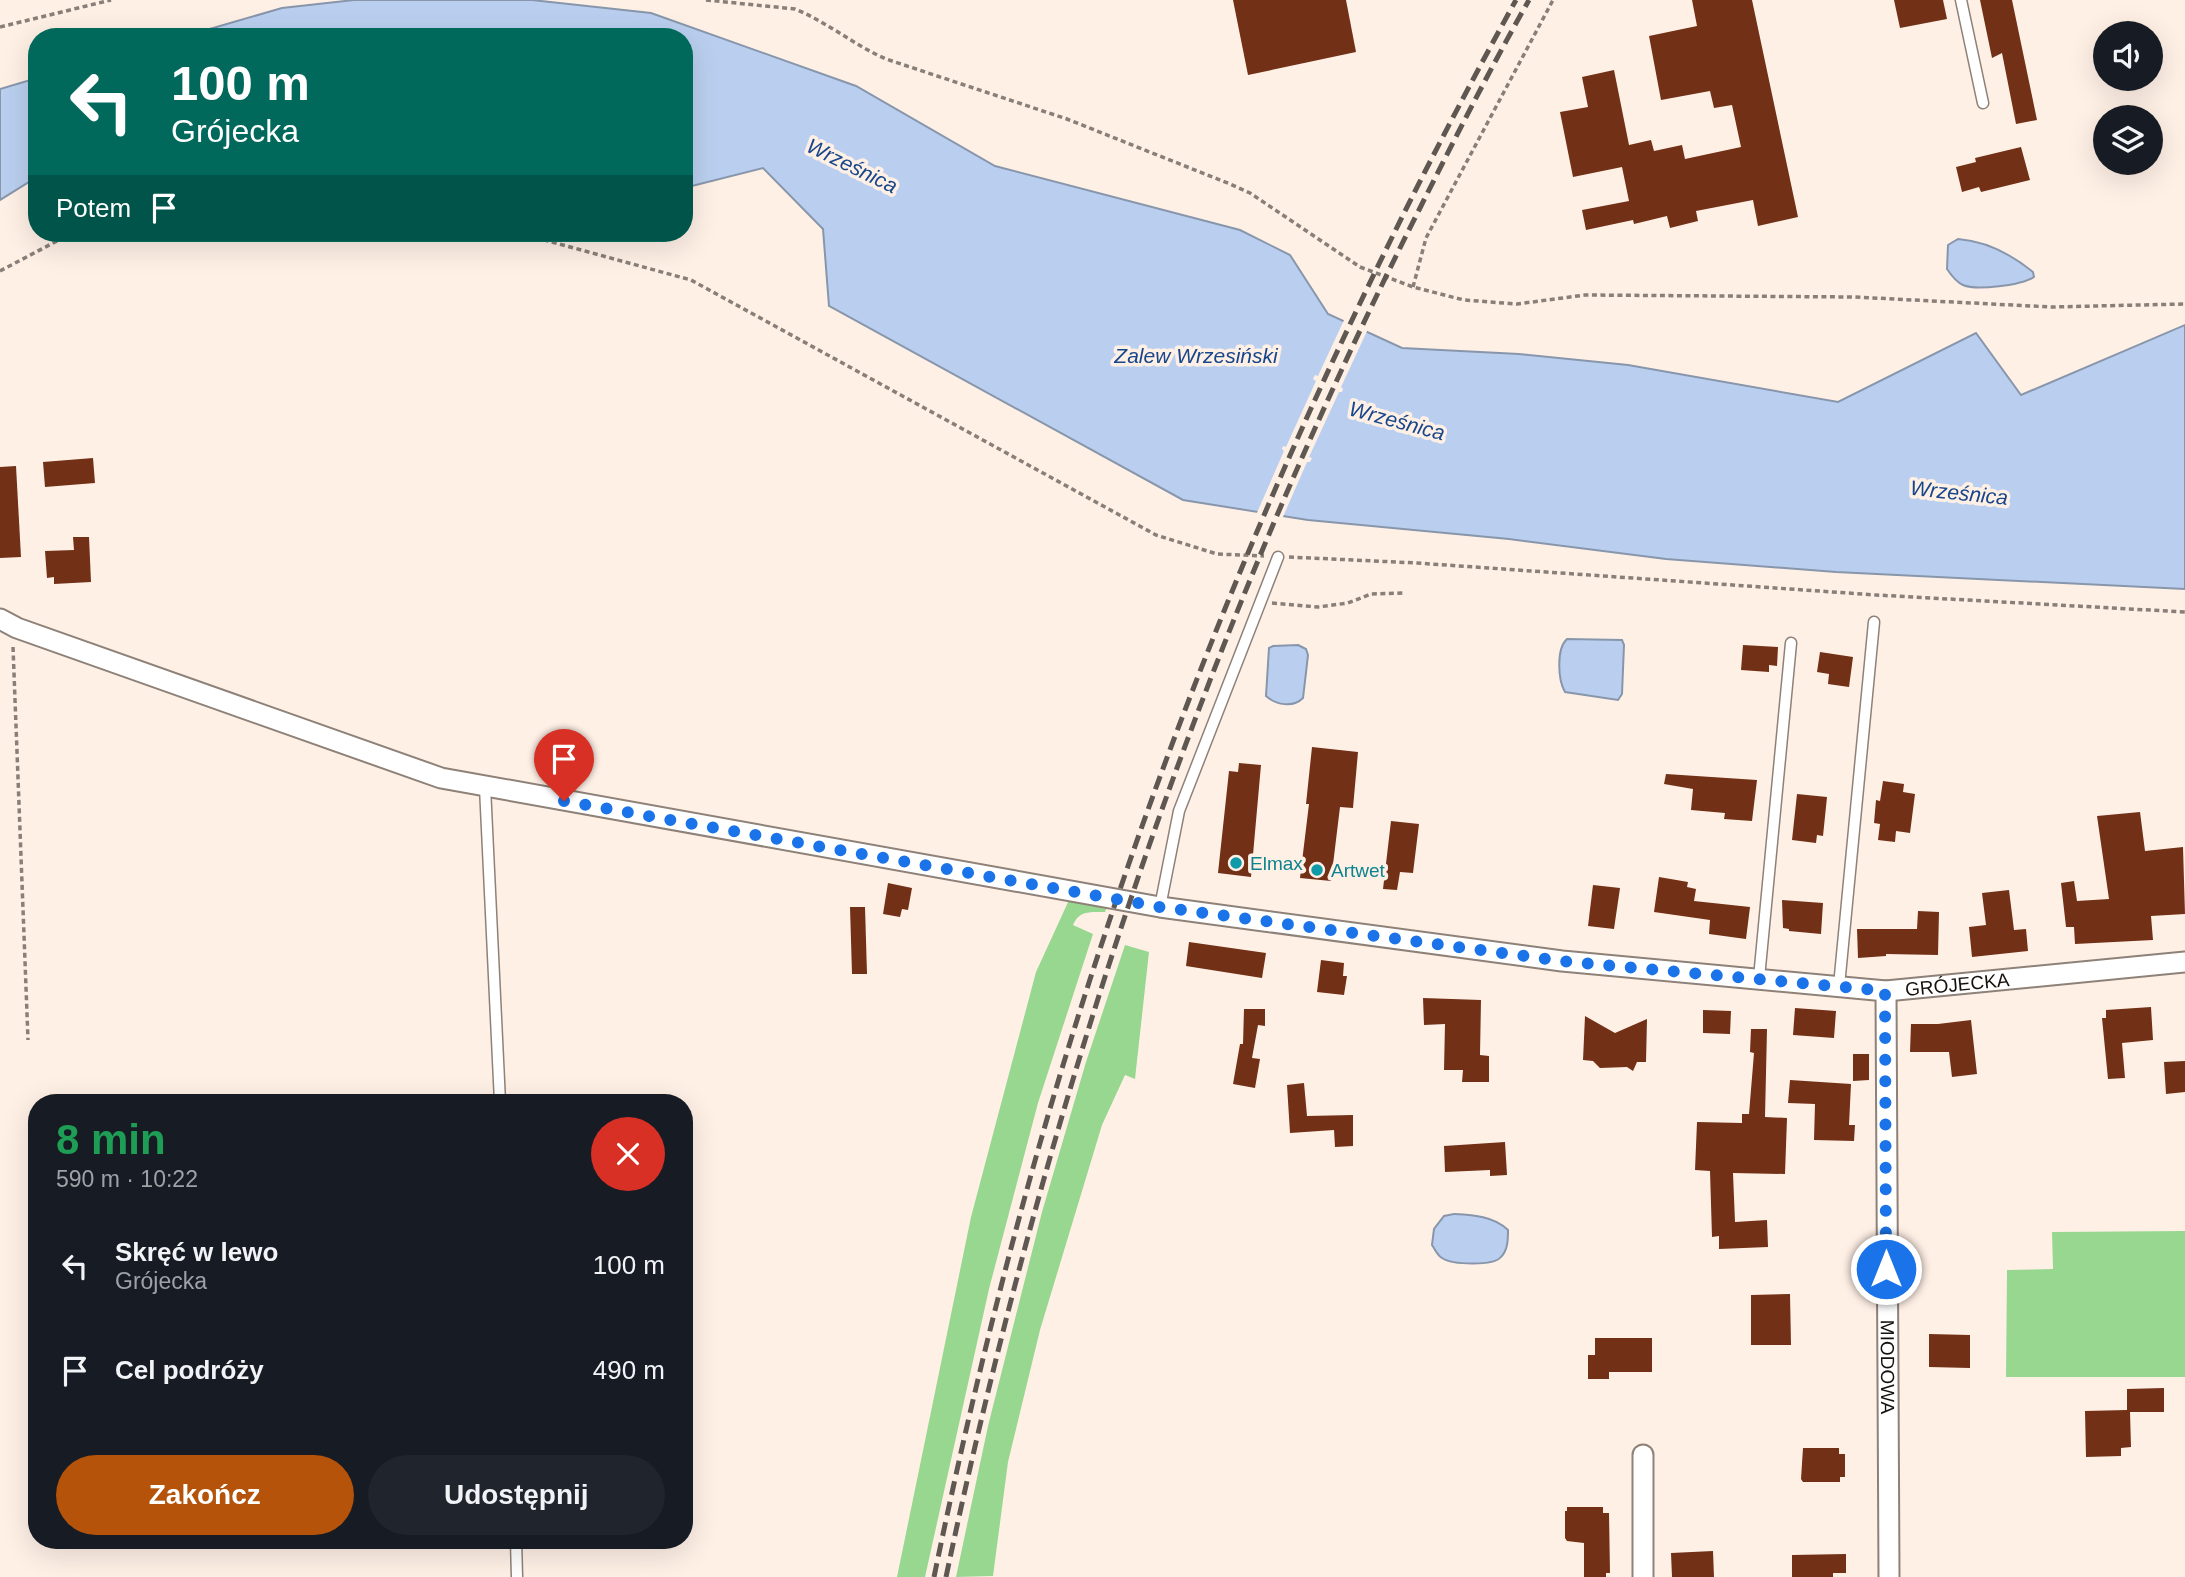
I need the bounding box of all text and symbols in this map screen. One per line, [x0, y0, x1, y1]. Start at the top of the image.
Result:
map controls [2093, 21, 2163, 175]
button: sound [2093, 21, 2163, 91]
icon: left [56, 56, 147, 147]
text: 100 m [171, 56, 310, 110]
button: layers [2093, 105, 2163, 175]
text: Grójecka [171, 113, 299, 149]
water label: Wrześnica [803, 134, 901, 197]
icon: arrive [145, 189, 183, 227]
text: Potem [56, 193, 131, 223]
water label: Zalew Wrzesiński [1113, 344, 1279, 367]
water label: Wrześnica [1347, 397, 1447, 444]
water label: Wrześnica [1909, 476, 2009, 509]
pin [534, 729, 594, 801]
icon: arrive [545, 740, 583, 778]
place label: Elmax [1250, 853, 1303, 874]
marker: Elmax [1228, 855, 1244, 871]
place label: Artwet [1331, 860, 1386, 881]
marker: Artwet [1309, 862, 1325, 878]
street label: GRÓJECKA [1904, 969, 2011, 1000]
text: 8 min [56, 1116, 166, 1163]
button: close [591, 1117, 665, 1191]
text: 590 m · 10:22 [56, 1166, 198, 1192]
position arrow [1849, 1232, 1923, 1306]
text: Skręć w lewo [115, 1237, 278, 1267]
icon: left [56, 1247, 94, 1285]
text: 100 m [593, 1250, 665, 1280]
text: Grójecka [115, 1268, 207, 1294]
street label: MIODOWA [1877, 1320, 1898, 1415]
icon: arrive [56, 1352, 94, 1390]
text: Cel podróży [115, 1355, 264, 1385]
text: 490 m [593, 1355, 665, 1385]
button: Zakończ [56, 1455, 354, 1535]
button: Udostępnij [368, 1455, 665, 1535]

